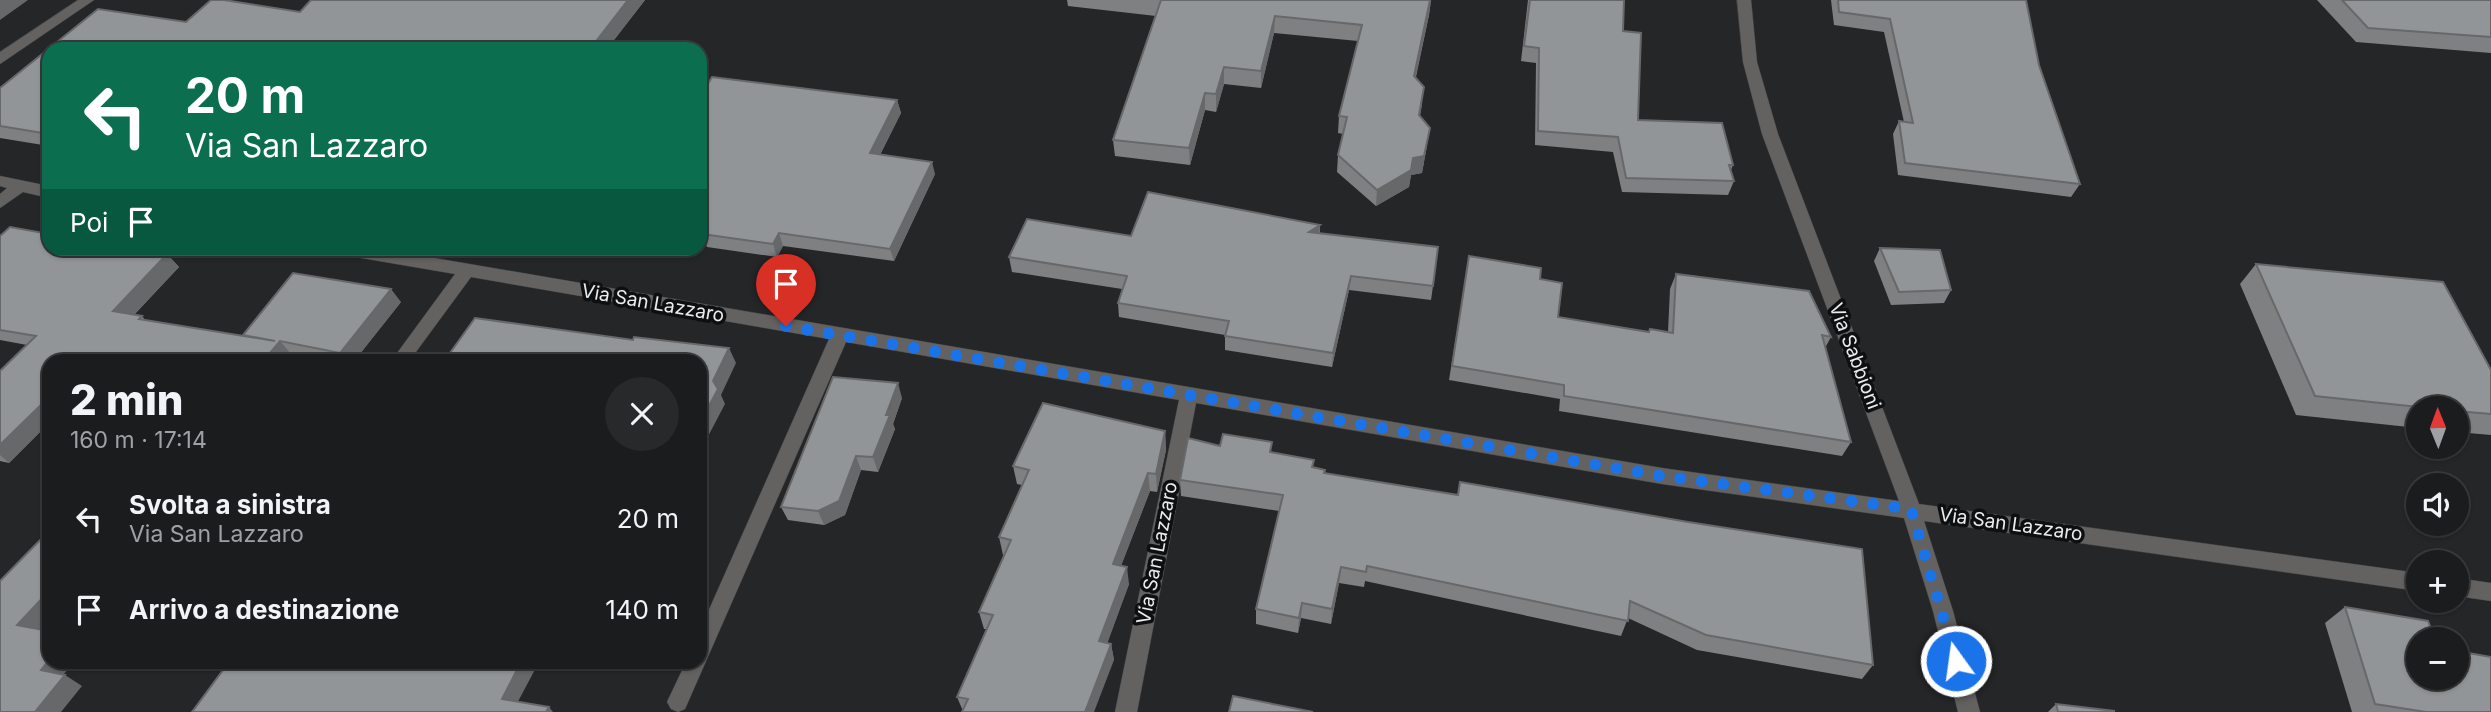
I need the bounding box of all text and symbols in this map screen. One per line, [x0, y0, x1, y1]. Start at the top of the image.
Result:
text: 20 m [185, 66, 305, 125]
icon: left [70, 70, 161, 161]
text: Via San Lazzaro [185, 126, 428, 165]
icon: arrive [122, 203, 160, 241]
text: Poi [70, 207, 108, 238]
pin [756, 254, 816, 326]
icon: arrive [767, 265, 805, 303]
street label: Via San Lazzaro [580, 279, 726, 327]
street label: Via Sabbioni [1824, 300, 1886, 412]
text: 2 min [70, 374, 184, 425]
button: close [605, 377, 679, 451]
north arrow [2406, 396, 2469, 458]
map controls [2406, 396, 2469, 690]
text: 160 m · 17:14 [70, 426, 207, 454]
button: sound [2406, 473, 2469, 536]
street label: Via San Lazzaro [1132, 480, 1182, 626]
text: Svolta a sinistra [129, 489, 331, 520]
icon: left [70, 500, 108, 538]
text: 20 m [617, 503, 679, 534]
street label: Via San Lazzaro [1938, 503, 2084, 545]
text: Via San Lazzaro [129, 520, 304, 548]
button: + [2406, 550, 2469, 613]
icon: arrive [70, 591, 108, 629]
text: Arrivo a destinazione [129, 594, 399, 625]
text: 140 m [605, 594, 679, 625]
position arrow [1919, 624, 1993, 698]
button: − [2406, 627, 2469, 690]

